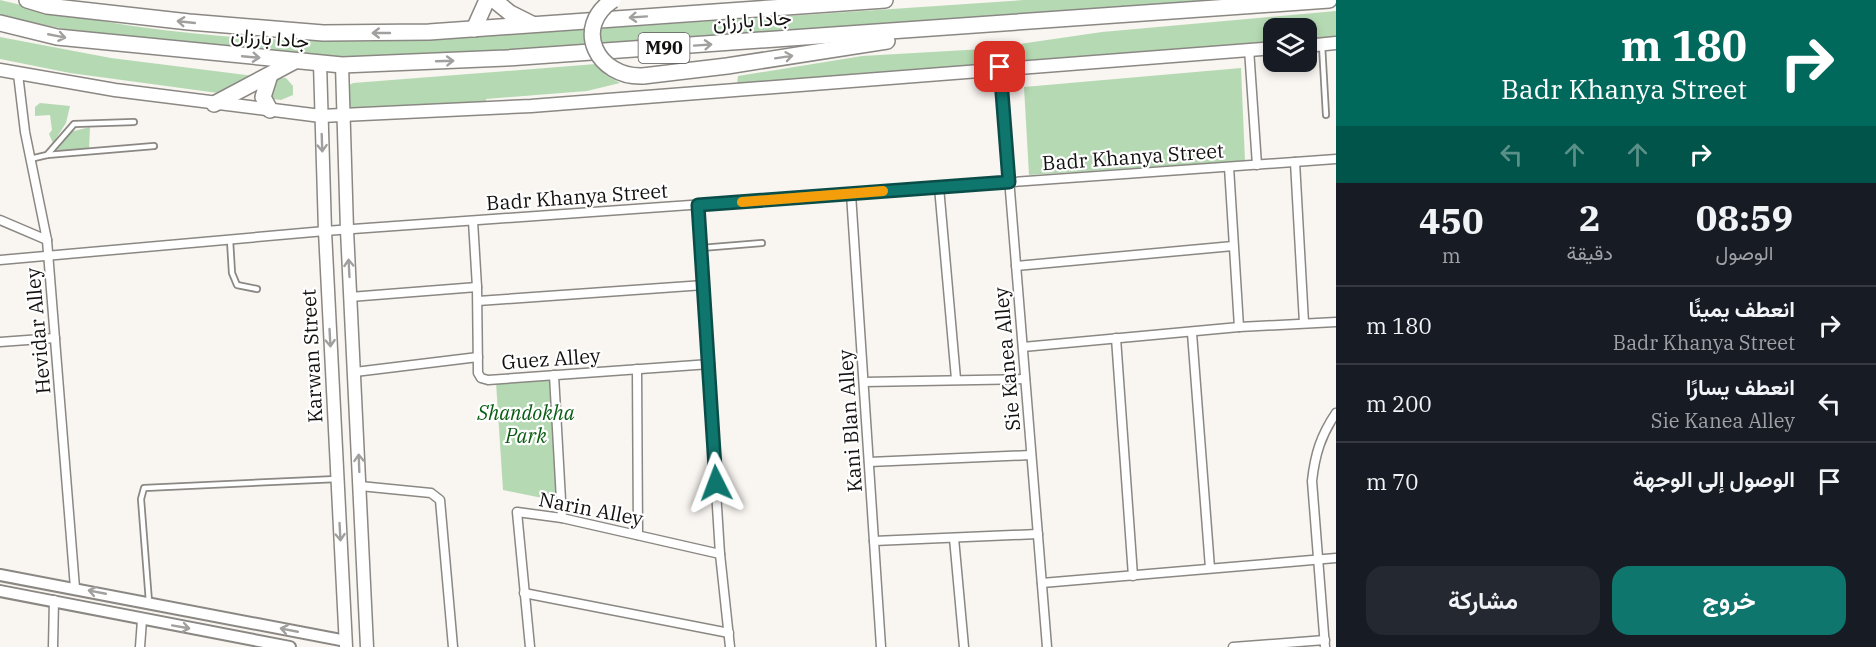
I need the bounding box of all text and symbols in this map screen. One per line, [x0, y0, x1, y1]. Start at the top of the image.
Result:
street label: جادا بارزان [712, 3, 792, 36]
one-way arrow [629, 12, 649, 23]
one-way arrow [177, 16, 197, 27]
map controls [1263, 18, 1317, 72]
button: layers [1263, 18, 1317, 72]
text: 180 m [1621, 18, 1747, 73]
street label: جادا بارزان [230, 21, 310, 54]
icon: right [1768, 24, 1846, 102]
one-way arrow [372, 27, 392, 38]
one-way arrow [46, 31, 66, 42]
road number: M90 [638, 33, 690, 63]
one-way arrow [692, 39, 712, 50]
pin [974, 41, 1025, 92]
icon: arrive [983, 50, 1016, 83]
one-way arrow [774, 51, 794, 62]
one-way arrow [240, 52, 260, 63]
one-way arrow [435, 55, 455, 66]
text: Badr Khanya Street [1501, 71, 1747, 106]
one-way arrow [316, 132, 328, 152]
street label: Badr Khanya Street [1041, 137, 1225, 176]
icon: left [1495, 138, 1528, 171]
icon: ahead [1558, 138, 1591, 171]
icon: ahead [1621, 138, 1654, 171]
icon: right [1684, 138, 1717, 171]
street label: Badr Khanya Street [485, 177, 669, 216]
text: 2 [1579, 194, 1601, 241]
text: 08:59 [1696, 194, 1793, 241]
text: 450 [1419, 197, 1484, 244]
text: دقيقة [1567, 239, 1613, 266]
text: الوصول [1716, 239, 1773, 266]
text: m [1442, 242, 1461, 269]
one-way arrow [343, 258, 354, 278]
street label: Hevidar Alley [18, 266, 56, 395]
street label: Sie Kanea Alley [987, 286, 1026, 432]
street label: Karwan Street [295, 288, 328, 424]
text: انعطف يمينًا [1689, 294, 1795, 323]
icon: right [1813, 309, 1846, 342]
text: 180 m [1366, 311, 1432, 340]
one-way arrow [325, 327, 336, 347]
text: Badr Khanya Street [1613, 329, 1795, 356]
street label: Guez Alley [501, 342, 602, 375]
street label: Kani Blan Alley [831, 348, 868, 493]
text: انعطف يسارًا [1686, 372, 1795, 401]
icon: left [1813, 387, 1846, 420]
text: 200 m [1366, 389, 1432, 418]
park label: Shandokha Park [476, 399, 575, 449]
text: Sie Kanea Alley [1651, 407, 1795, 434]
position arrow [684, 451, 748, 515]
one-way arrow [353, 453, 364, 473]
text: الوصول إلى الوجهة [1633, 464, 1795, 493]
icon: arrive [1813, 465, 1846, 498]
text: 70 m [1366, 467, 1418, 496]
street label: Narin Alley [537, 485, 646, 532]
one-way arrow [335, 522, 346, 542]
button: مشاركة [1366, 566, 1600, 635]
button: خروج [1612, 566, 1846, 635]
one-way arrow [88, 586, 107, 597]
one-way arrow [170, 622, 190, 633]
one-way arrow [279, 624, 299, 635]

